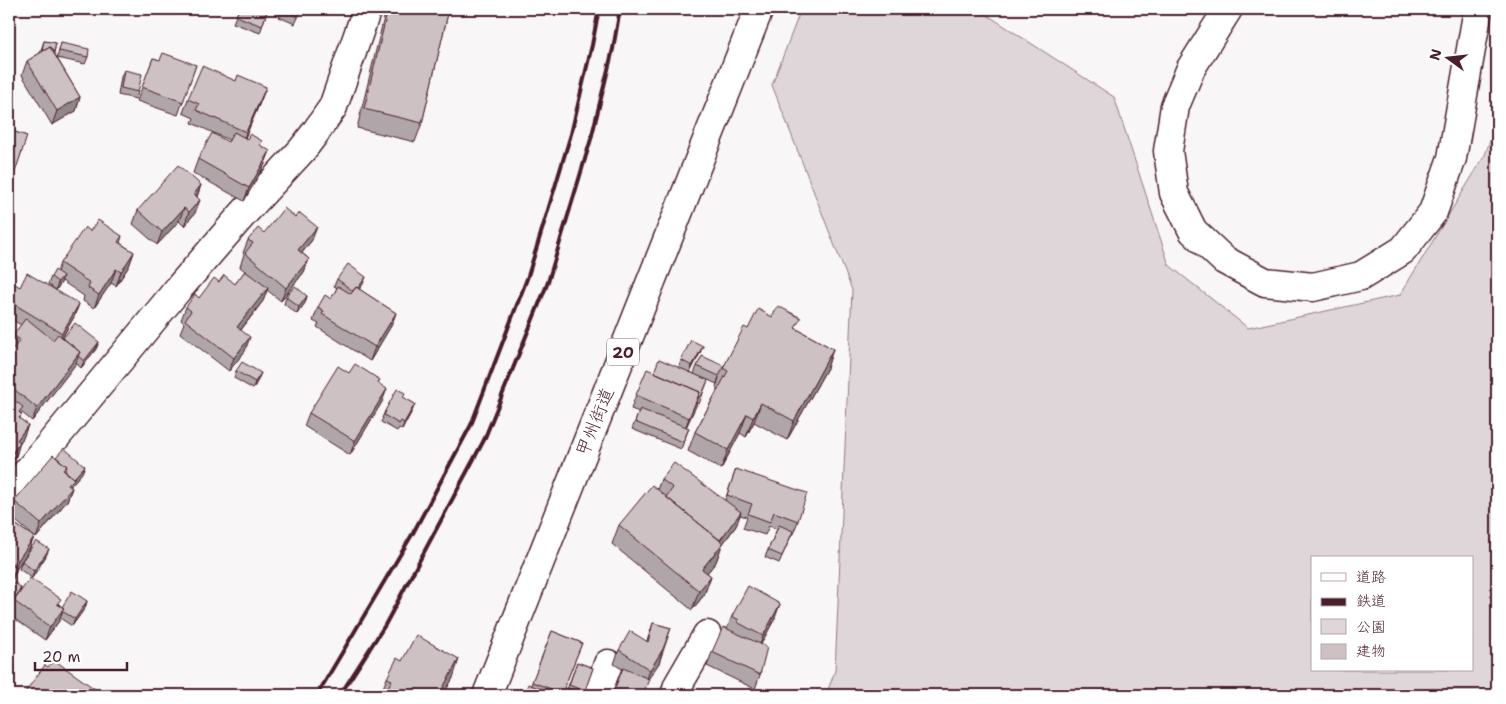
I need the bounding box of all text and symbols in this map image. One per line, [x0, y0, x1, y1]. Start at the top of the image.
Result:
north arrow [1424, 32, 1474, 82]
text: N [1425, 47, 1446, 62]
road number: 20 [607, 338, 639, 366]
street label: 甲州街道 [570, 384, 620, 460]
legend [1311, 556, 1474, 672]
text: 道路 [1356, 567, 1386, 587]
text: 鉄道 [1356, 591, 1386, 611]
text: 公園 [1356, 617, 1386, 637]
scale bar [35, 639, 128, 671]
text: 建物 [1356, 641, 1386, 661]
text: 20 m [42, 647, 81, 667]

